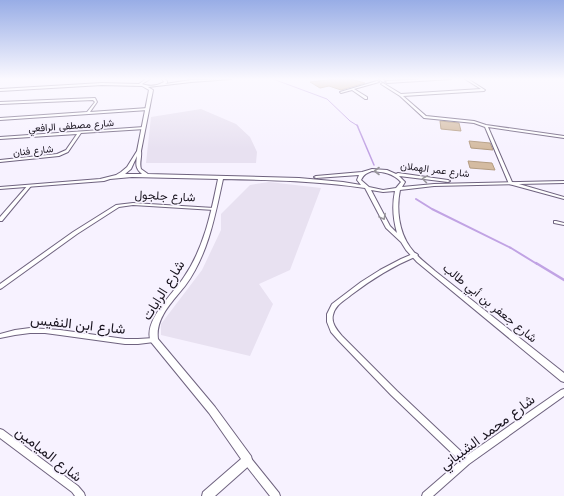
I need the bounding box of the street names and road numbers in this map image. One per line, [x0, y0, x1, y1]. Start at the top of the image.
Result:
street label: شارع مصطفى الرافعي [28, 115, 114, 137]
street label: شارع فنان [12, 141, 54, 160]
street label: شارع عمر الهملان [399, 158, 471, 181]
street label: شارع جلجول [134, 185, 196, 207]
street label: شارع الرايات [137, 256, 190, 324]
street label: شارع جعفر بن أبي طالب [438, 259, 541, 348]
street label: شارع ابن النفيس [29, 309, 126, 340]
street label: شارع محمد الشيباني [435, 389, 540, 476]
street label: شارع الميامين [11, 422, 86, 487]

